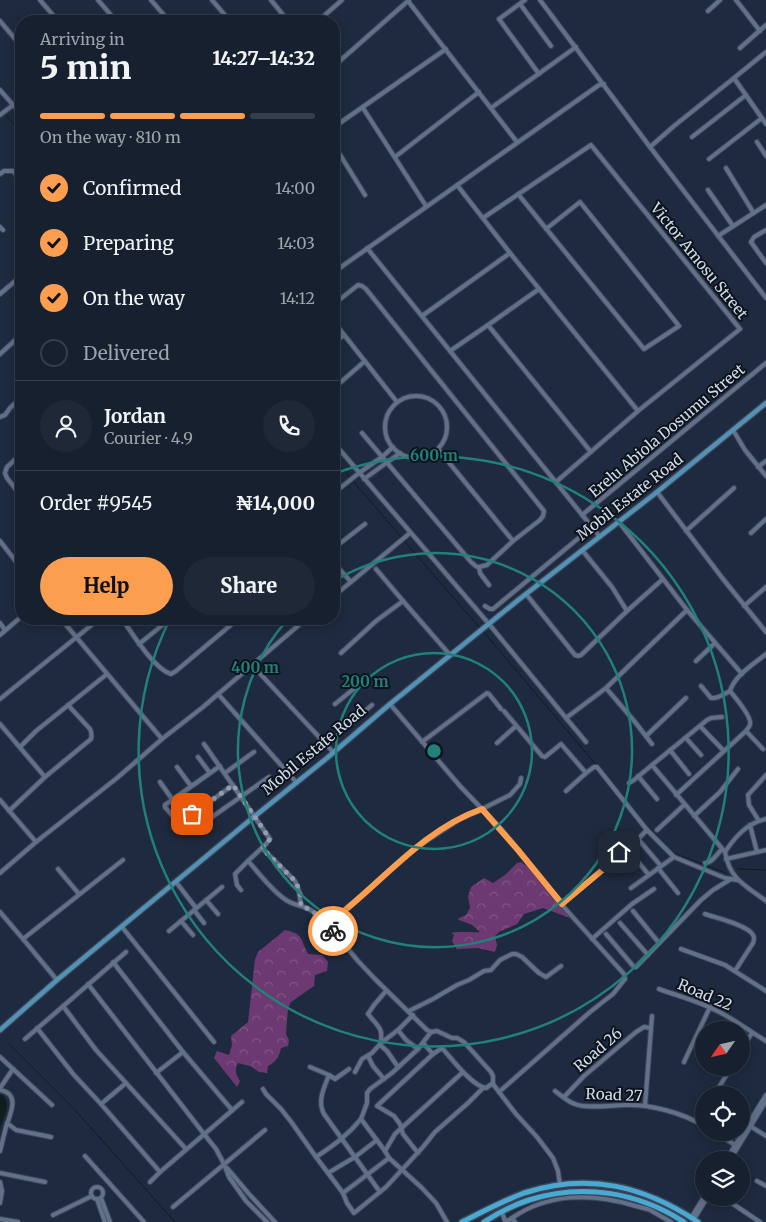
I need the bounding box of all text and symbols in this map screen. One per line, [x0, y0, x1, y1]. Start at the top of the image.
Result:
text: Arriving in [40, 29, 125, 49]
text: 14:27–14:32 [212, 46, 315, 70]
text: 5 min [40, 48, 131, 88]
text: On the way · 810 m [40, 127, 181, 147]
icon: check [40, 174, 68, 202]
text: Confirmed [83, 176, 181, 200]
text: 14:00 [275, 178, 315, 198]
street label: Victor Amosu Street [646, 198, 752, 323]
icon: check [40, 229, 68, 257]
text: Preparing [83, 231, 174, 255]
text: 14:03 [277, 233, 315, 253]
icon: check [40, 284, 68, 312]
text: On the way [83, 286, 185, 310]
text: 14:12 [280, 288, 315, 308]
text: Delivered [83, 341, 170, 365]
street label: Erelu Abiola Dosumu Street [585, 360, 749, 501]
button: person [40, 400, 92, 452]
button: phone [263, 400, 315, 452]
text: Jordan [104, 404, 166, 428]
text: Courier · 4.9 [104, 428, 193, 448]
text: 600 m [410, 446, 458, 465]
street label: Mobil Estate Road [573, 449, 687, 544]
text: Order #9545 [40, 491, 153, 515]
text: ₦14,000 [235, 491, 315, 515]
button: Help [40, 557, 173, 615]
button: Share [183, 557, 315, 615]
text: 400 m [231, 658, 279, 677]
text: 200 m [341, 672, 389, 691]
street label: Mobil Estate Road [258, 701, 370, 799]
centre of rings [425, 742, 443, 760]
pin [171, 793, 213, 835]
icon: bag [178, 800, 206, 828]
pin [598, 831, 640, 873]
icon: home [605, 838, 633, 866]
courier [308, 906, 358, 956]
icon: bike [319, 917, 347, 945]
street label: Road 22 [675, 975, 735, 1015]
north arrow [695, 1021, 750, 1076]
map controls [695, 1021, 750, 1206]
street label: Road 26 [570, 1024, 626, 1076]
street label: Road 27 [585, 1084, 643, 1105]
button: locate [695, 1086, 750, 1141]
button: layers [695, 1151, 750, 1206]

